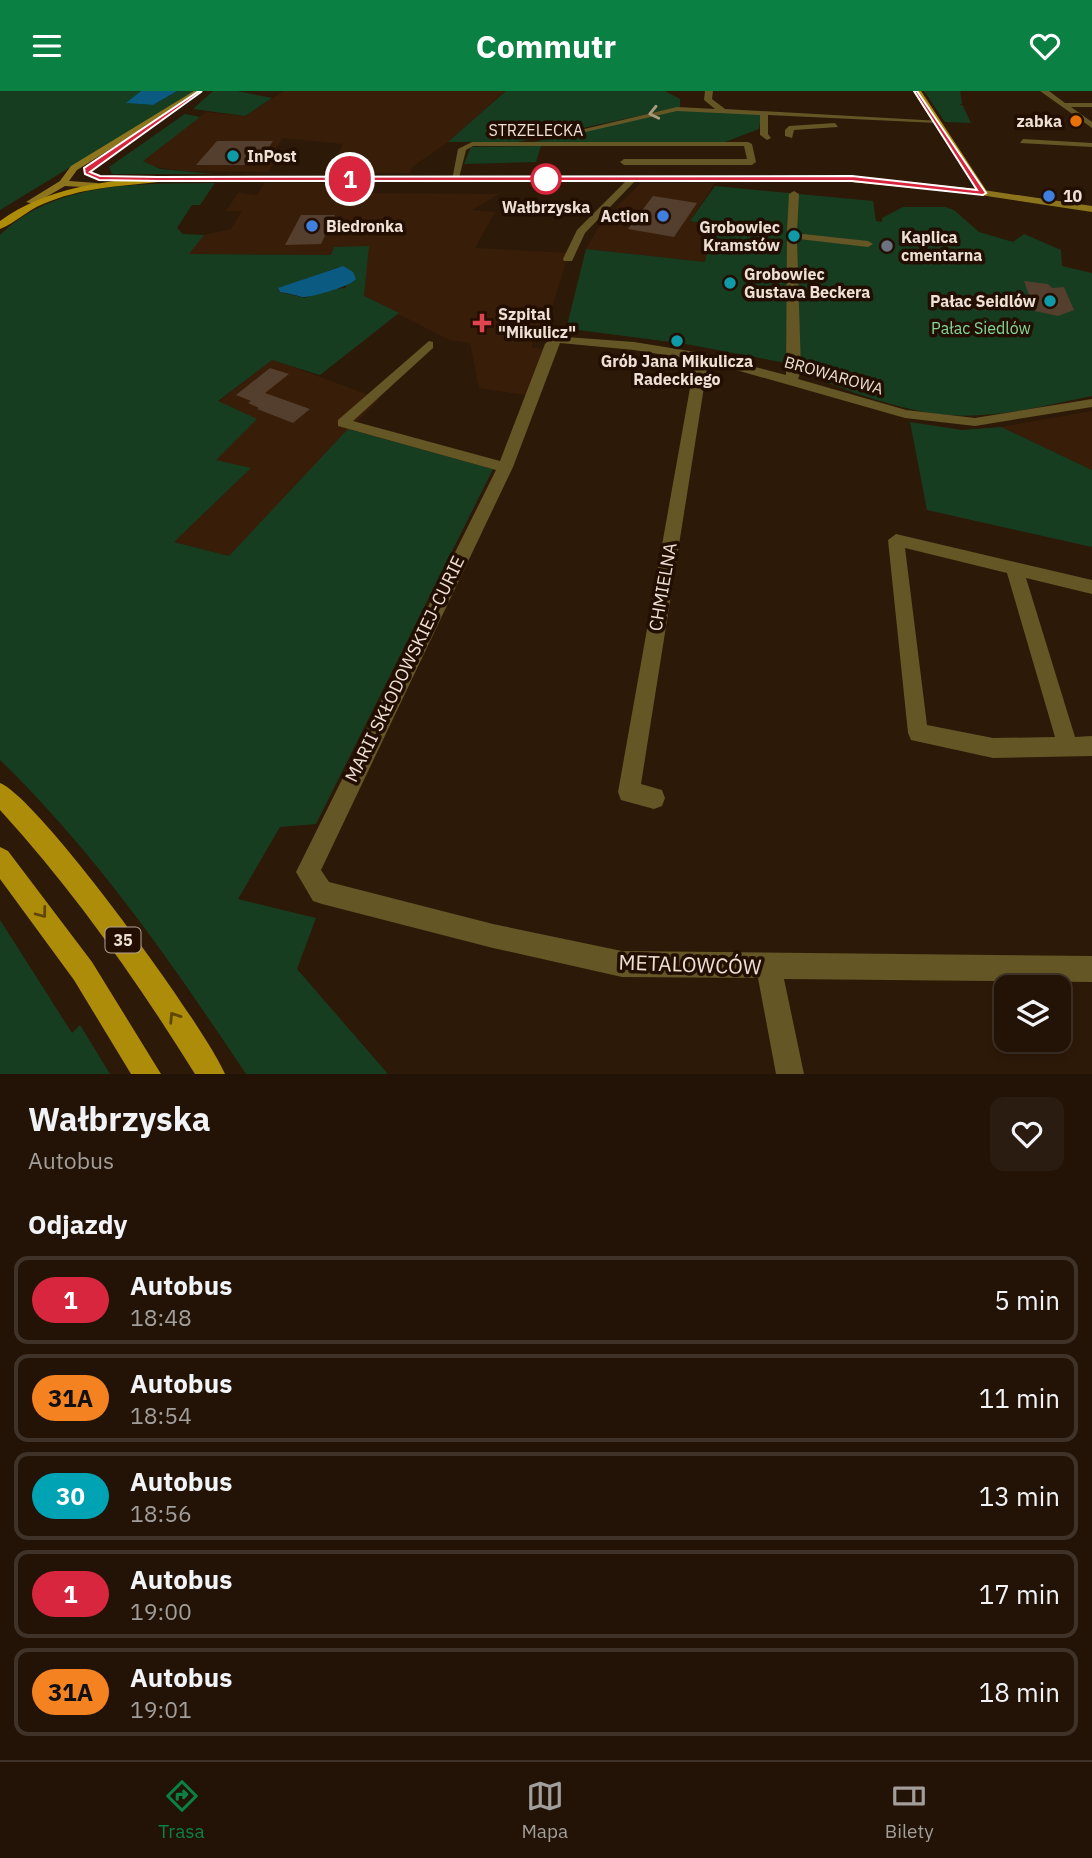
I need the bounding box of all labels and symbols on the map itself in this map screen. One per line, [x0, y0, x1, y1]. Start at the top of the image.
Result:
one-way arrow [648, 105, 660, 119]
place label: zabka [1017, 111, 1062, 131]
marker: zabka [1068, 113, 1084, 129]
street label: STRZELECKA [489, 120, 583, 140]
place label: InPost [247, 146, 297, 166]
marker: InPost [225, 148, 241, 164]
line badge: 1 [327, 156, 373, 202]
marker: Wałbrzyska [531, 164, 561, 194]
place label: 10 [1063, 186, 1083, 206]
marker: 10 [1041, 188, 1057, 204]
place label: Wałbrzyska [502, 197, 590, 217]
place label: Action [601, 206, 649, 226]
marker: Action [655, 208, 671, 224]
place label: Biedronka [326, 216, 403, 236]
place label: Grobowiec Kramstów [699, 217, 781, 255]
marker: Biedronka [304, 218, 320, 234]
place label: Kaplica cmentarna [901, 227, 982, 265]
marker: Grobowiec Kramstów [786, 228, 802, 244]
marker: Kaplica cmentarna [879, 238, 895, 254]
place label: Grobowiec Gustava Beckera [744, 264, 870, 302]
marker: Grobowiec Gustava Beckera [722, 275, 738, 291]
place label: Pałac Seidlów [930, 291, 1037, 311]
marker: Pałac Seidlów [1042, 293, 1058, 309]
place label: Szpital "Mikulicz" [498, 304, 576, 342]
marker: Szpital "Mikulicz" [472, 313, 492, 333]
park label: Pałac Siedlów [931, 318, 1031, 338]
marker: Grób Jana Mikulicza Radeckiego [669, 333, 685, 349]
place label: Grób Jana Mikulicza Radeckiego [601, 351, 753, 389]
street label: BROWAROWA [782, 351, 886, 399]
street label: CHMIELNA [643, 540, 682, 633]
street label: MARII SKŁODOWSKIEJ-CURIE [340, 552, 469, 786]
one-way arrow [34, 905, 47, 918]
road number: 35 [106, 927, 140, 953]
street label: METALOWCÓW [618, 948, 762, 981]
one-way arrow [169, 1012, 182, 1025]

